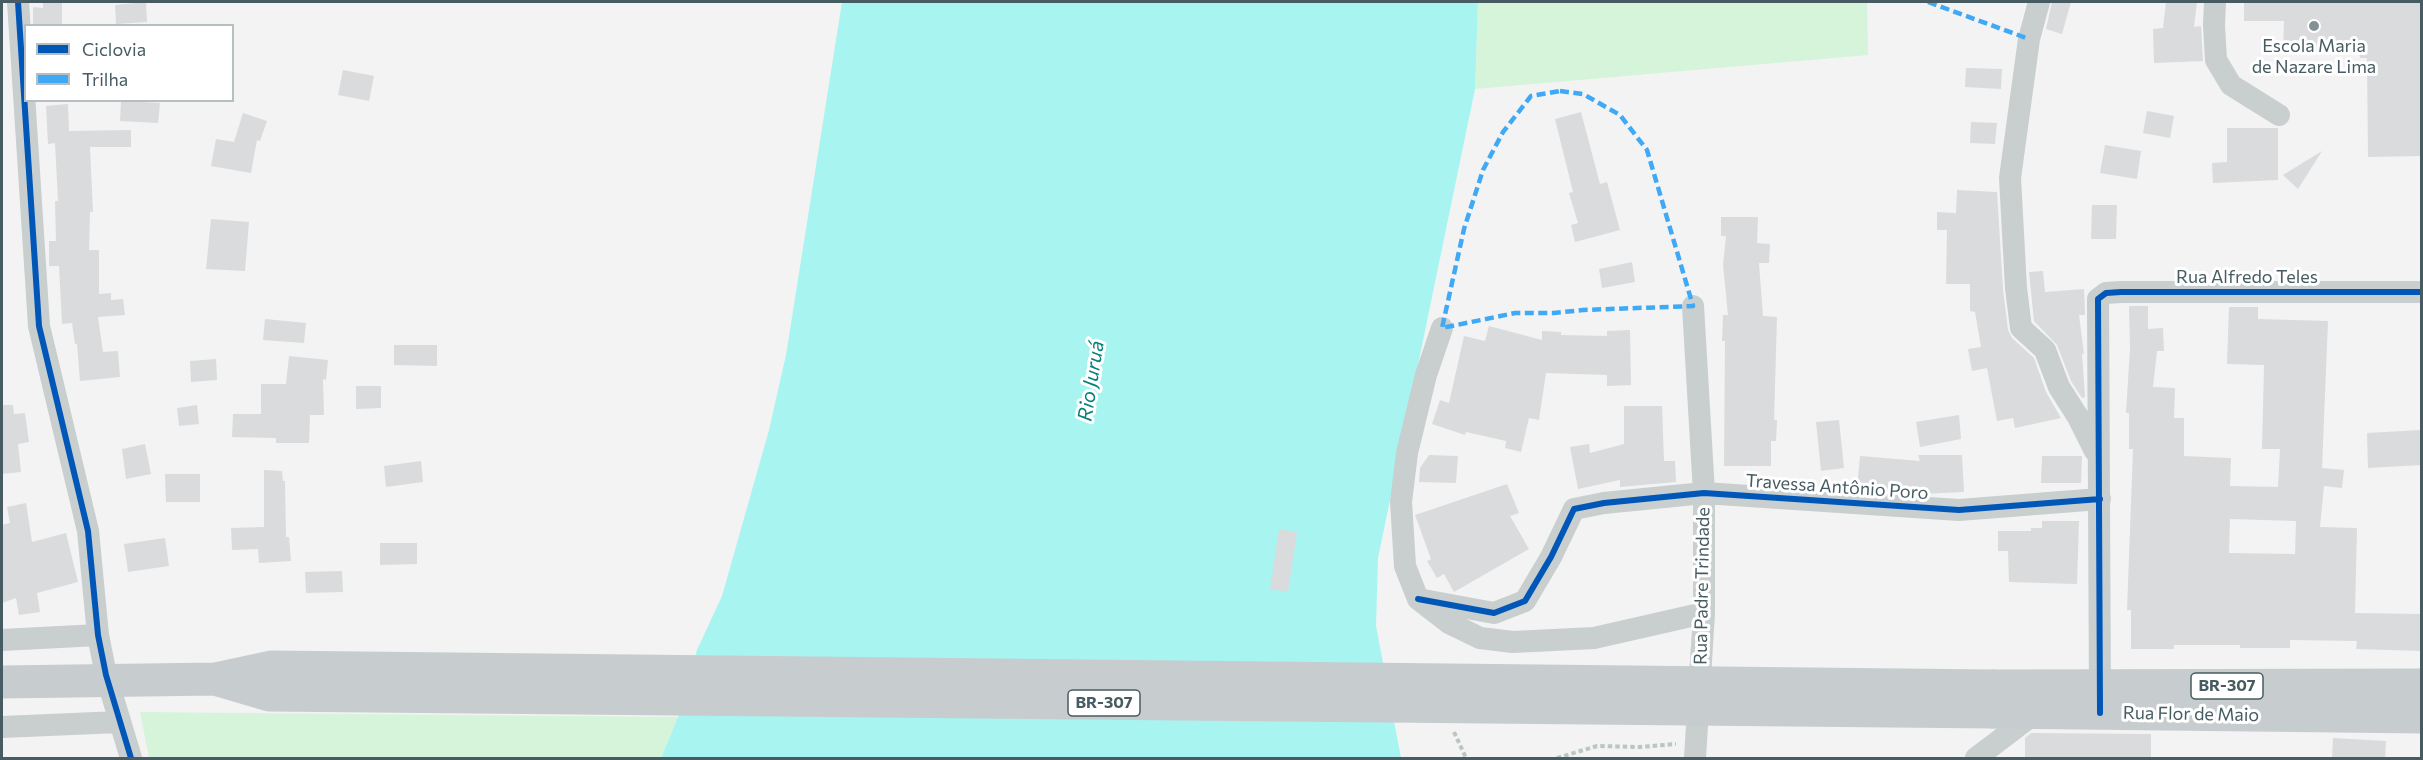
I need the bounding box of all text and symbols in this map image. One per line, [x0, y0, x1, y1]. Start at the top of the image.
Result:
marker: Escola Maria de Nazare Lima [2307, 19, 2321, 33]
legend [24, 24, 234, 102]
place label: Escola Maria de Nazare Lima [2252, 35, 2376, 78]
text: Ciclovia [82, 38, 146, 60]
text: Trilha [82, 68, 128, 90]
street label: Rua Alfredo Teles [2176, 266, 2318, 288]
water label: Rio Juruá [1073, 339, 1109, 423]
street label: Travessa Antônio Poro [1745, 470, 1929, 504]
street label: Rua Padre Trindade [1690, 507, 1714, 665]
road number: BR-307 [2191, 673, 2263, 699]
road number: BR-307 [1068, 690, 1140, 716]
street label: Rua Flor de Maio [2123, 702, 2259, 726]

